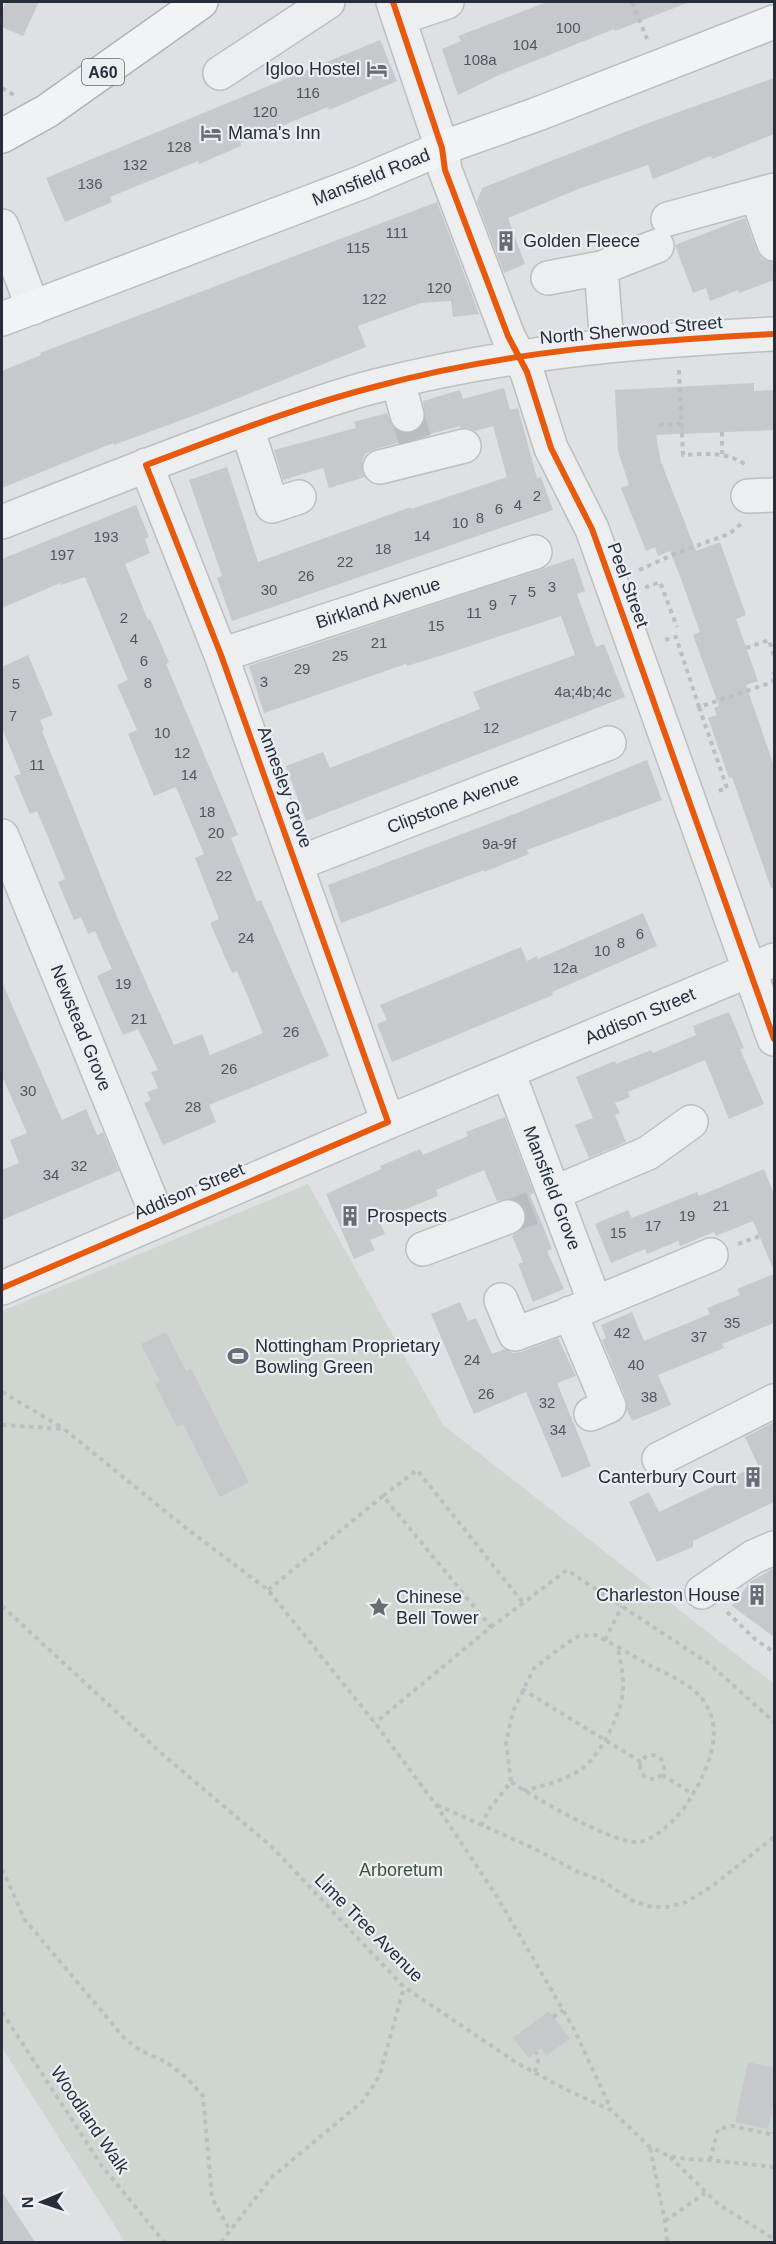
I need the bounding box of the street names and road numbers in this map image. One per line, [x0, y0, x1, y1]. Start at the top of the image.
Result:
road number: A60 [82, 59, 124, 85]
street label: Mansfield Road [309, 144, 433, 210]
street label: North Sherwood Street [539, 312, 723, 348]
street label: Peel Street [603, 540, 653, 630]
street label: Birkland Avenue [313, 573, 443, 633]
street label: Annesley Grove [254, 723, 316, 851]
street label: Clipstone Avenue [384, 769, 522, 837]
street label: Newstead Grove [47, 962, 115, 1094]
street label: Addison Street [582, 984, 698, 1048]
street label: Mansfield Grove [519, 1123, 585, 1253]
street label: Addison Street [131, 1159, 247, 1223]
street label: Lime Tree Avenue [311, 1870, 427, 1986]
street label: Woodland Walk [47, 2063, 134, 2178]

